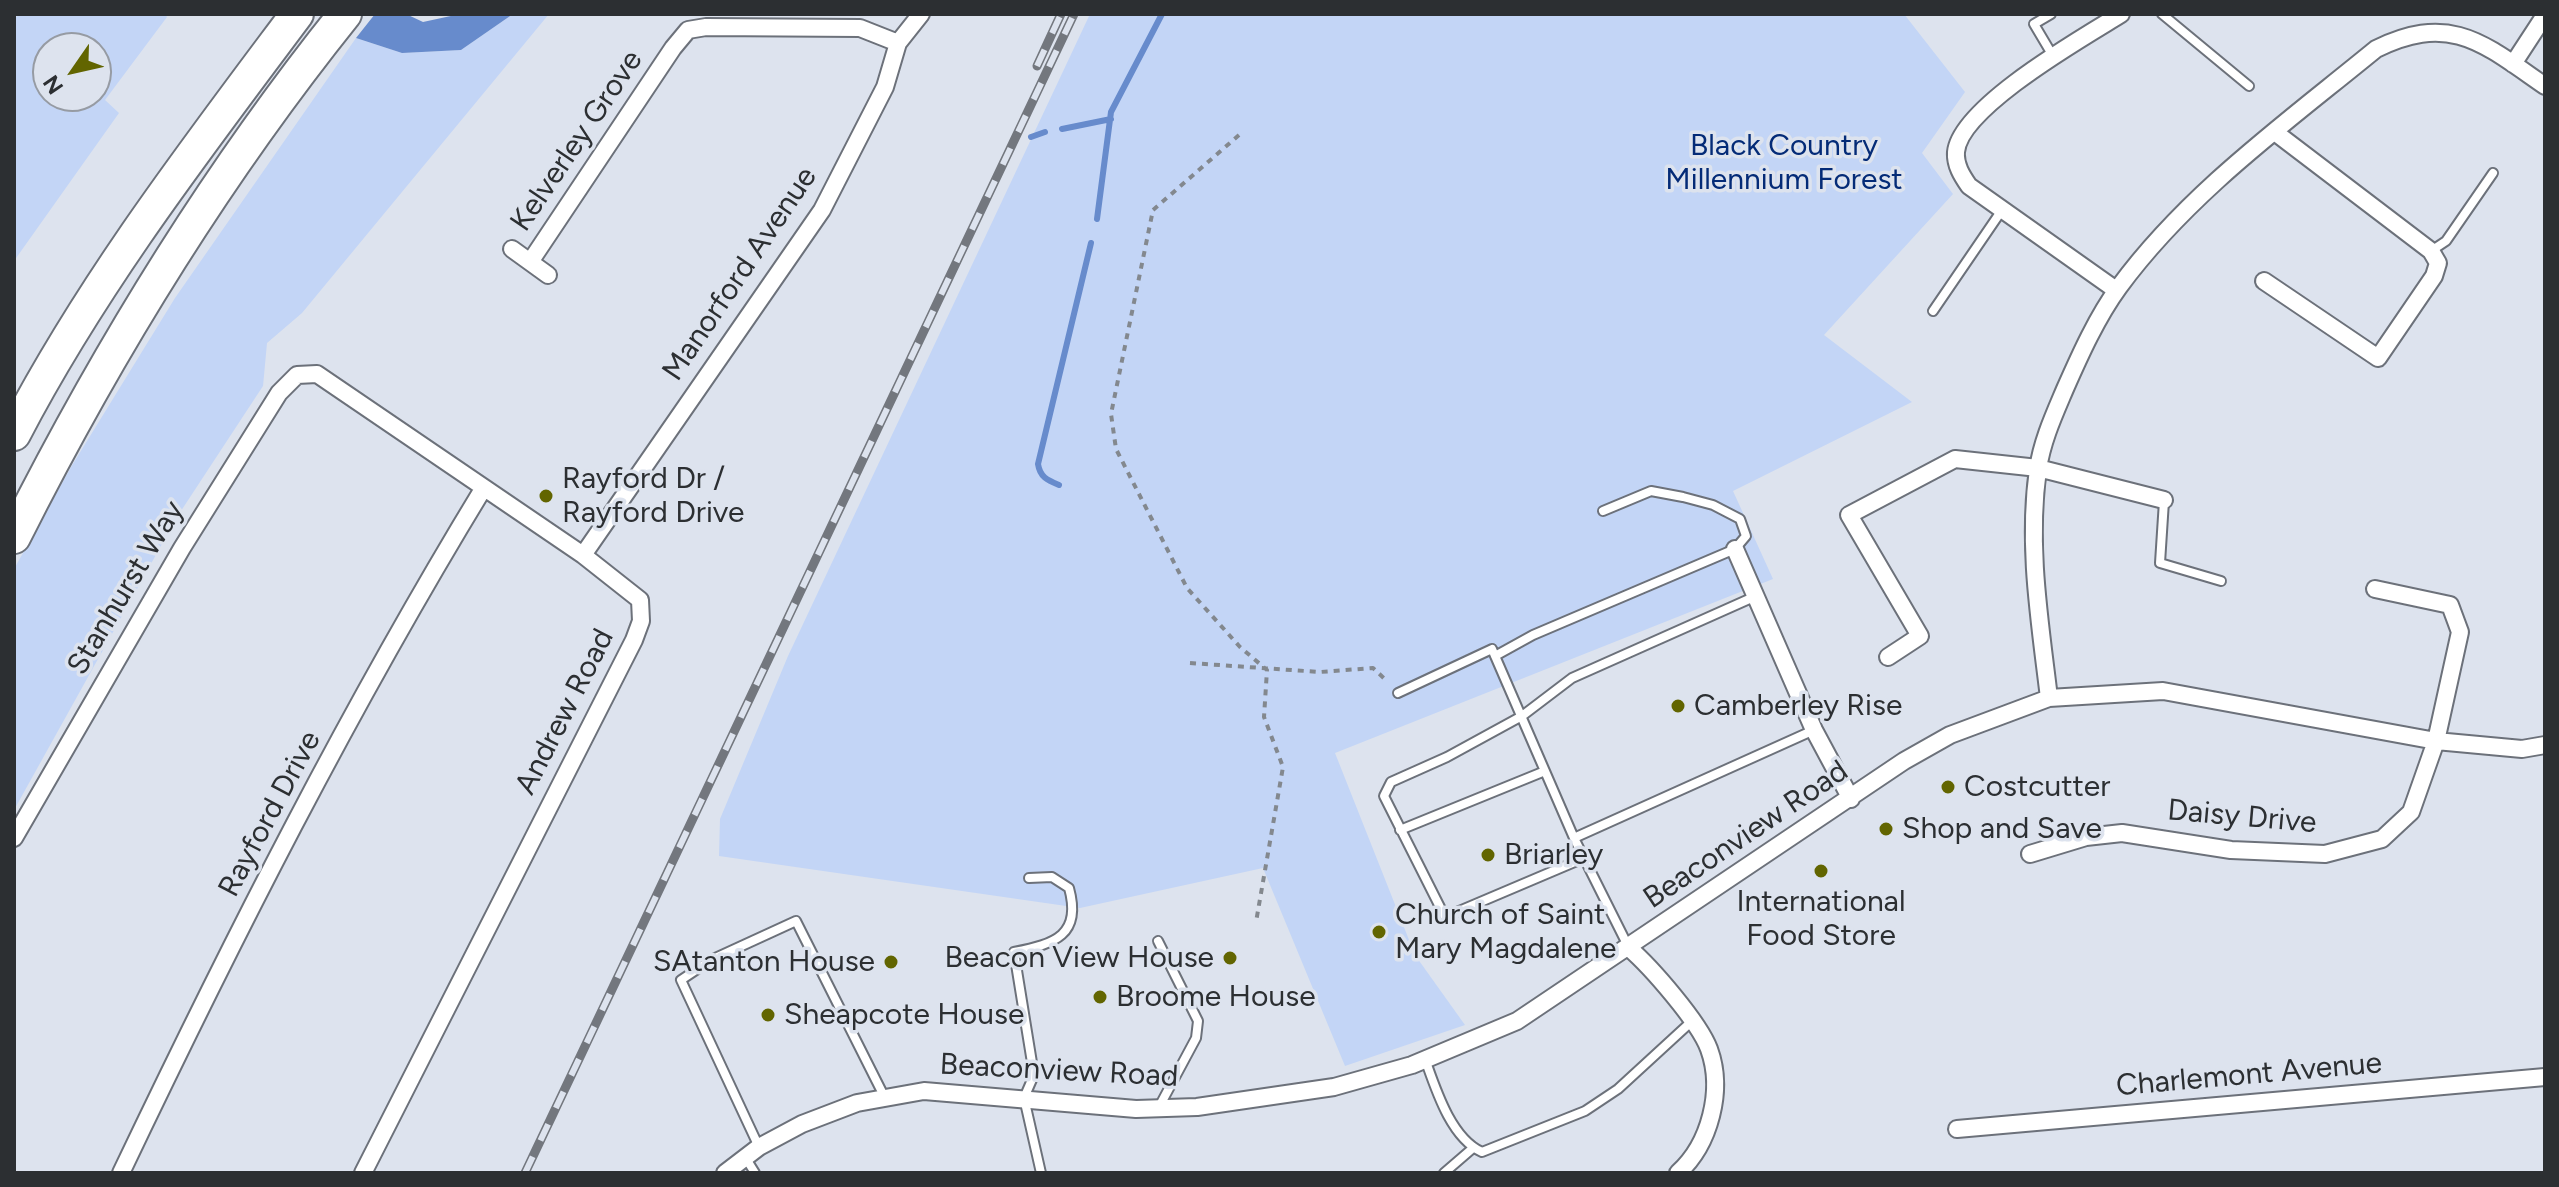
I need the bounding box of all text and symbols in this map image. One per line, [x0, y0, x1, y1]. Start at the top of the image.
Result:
north arrow [32, 32, 112, 112]
street label: Kelverley Grove [503, 44, 651, 238]
text: N [37, 70, 69, 99]
park label: Black Country Millennium Forest [1665, 128, 1903, 198]
street label: Manorford Avenue [655, 160, 825, 388]
place label: Rayford Dr / Rayford Drive [562, 461, 745, 532]
marker: Rayford Dr / Rayford Drive [537, 487, 555, 505]
street label: Stanhurst Way [60, 495, 192, 681]
street label: Andrew Road [508, 623, 622, 801]
place label: Camberley Rise [1694, 688, 1902, 724]
marker: Camberley Rise [1669, 697, 1687, 715]
street label: Rayford Drive [211, 725, 329, 903]
street label: Beaconview Road [1637, 753, 1855, 917]
place label: Costcutter [1964, 769, 2110, 805]
marker: Costcutter [1939, 778, 1957, 796]
street label: Daisy Drive [2166, 793, 2318, 841]
place label: Shop and Save [1902, 811, 2102, 847]
marker: Shop and Save [1877, 820, 1895, 838]
place label: Briarley [1504, 837, 1603, 873]
marker: Briarley [1479, 846, 1497, 864]
marker: International Food Store [1812, 862, 1830, 880]
place label: International Food Store [1736, 884, 1906, 954]
place label: Church of Saint Mary Magdalene [1395, 897, 1616, 968]
marker: Church of Saint Mary Magdalene [1370, 923, 1388, 941]
place label: Beacon View House [945, 940, 1214, 976]
place label: SAtanton House [653, 944, 875, 980]
marker: Beacon View House [1221, 949, 1239, 967]
marker: SAtanton House [882, 953, 900, 971]
place label: Broome House [1116, 979, 1316, 1015]
marker: Broome House [1091, 988, 1109, 1006]
place label: Sheapcote House [784, 997, 1024, 1033]
marker: Sheapcote House [759, 1006, 777, 1024]
street label: Charlemont Avenue [2115, 1045, 2383, 1105]
street label: Beaconview Road [939, 1047, 1179, 1095]

